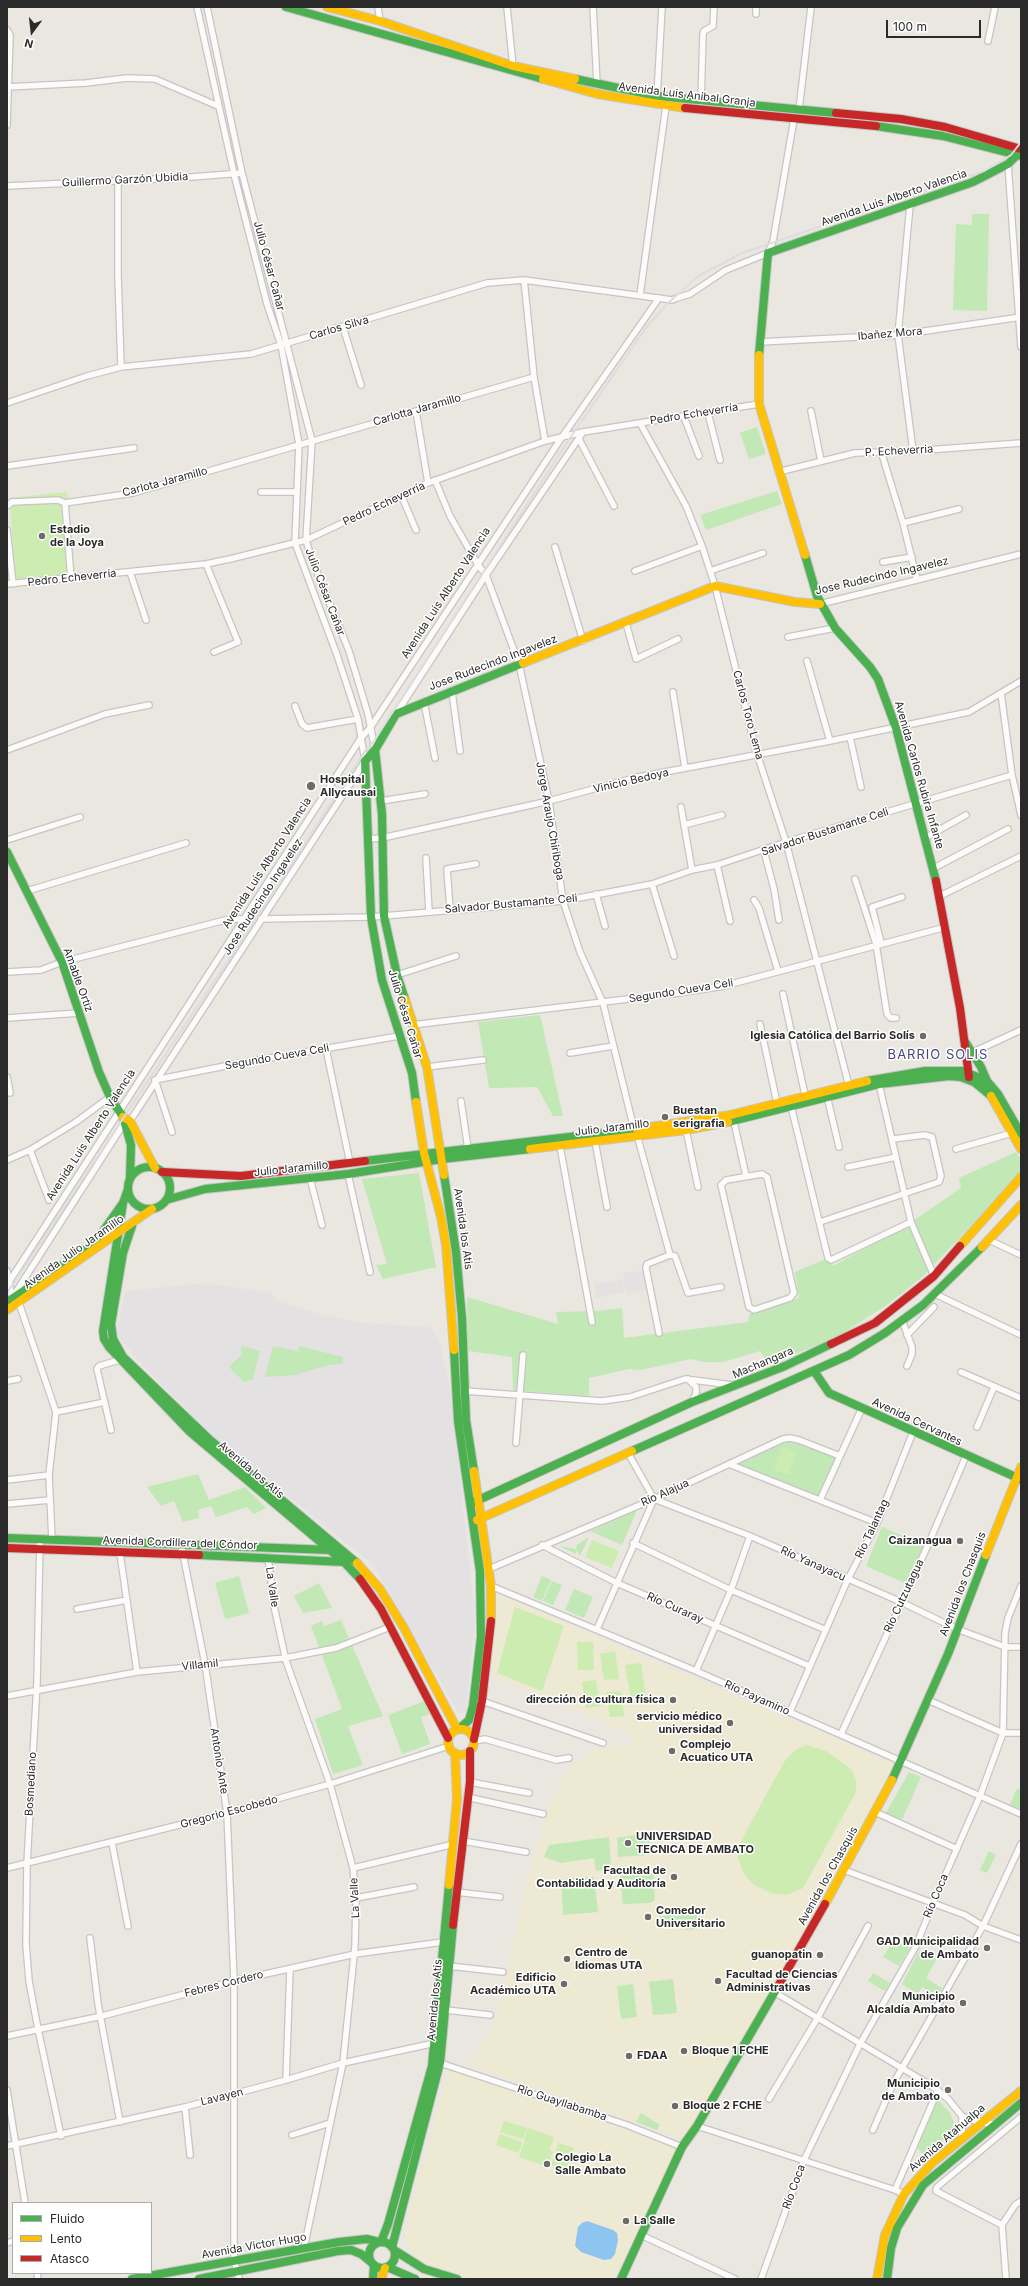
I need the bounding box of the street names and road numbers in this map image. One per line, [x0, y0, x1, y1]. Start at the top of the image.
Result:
street label: Avenida Luis Anibal Granja [618, 80, 756, 110]
street label: Avenida Luis Alberto Valencia [819, 167, 969, 229]
street label: Guillermo Garzón Ubidia [61, 170, 189, 190]
street label: Julio César Cañar [251, 220, 287, 312]
street label: Carlos Silva [308, 313, 370, 343]
street label: Ibañez Mora [857, 325, 923, 343]
street label: Carlotta Jaramillo [371, 391, 463, 429]
street label: Pedro Echeverría [649, 401, 739, 427]
street label: P. Echeverria [865, 443, 933, 459]
street label: Carlota Jaramillo [121, 464, 209, 500]
street label: Pedro Echeverría [341, 479, 427, 529]
street label: Avenida Luis Alberto Valencia [399, 525, 493, 661]
street label: Julio César Cañar [302, 546, 348, 638]
street label: Jose Rudecindo Ingavelez [814, 554, 950, 598]
street label: Pedro Echeverría [27, 567, 117, 589]
street label: Jose Rudecindo Ingavelez [427, 632, 559, 694]
street label: Carlos Toro Lema [730, 669, 766, 761]
street label: Avenida Carlos Rubira Infante [892, 699, 946, 851]
street label: Jorge Araujo Chiriboga [533, 761, 567, 881]
street label: Vinicio Bedoya [592, 766, 670, 796]
street label: Avenida Luis Alberto Valencia [220, 795, 314, 931]
street label: Salvador Bustamante Celi [760, 805, 890, 859]
street label: Jose Rudecindo Ingavelez [220, 836, 306, 958]
street label: Salvador Bustamante Celi [444, 892, 578, 916]
street label: Amable Ortiz [60, 946, 96, 1014]
street label: Julio César Cañar [385, 968, 425, 1060]
street label: Segundo Cueva Celi [628, 976, 734, 1006]
street label: Segundo Cueva Celi [224, 1041, 330, 1073]
street label: Avenida Luis Alberto Valencia [44, 1067, 138, 1203]
street label: Julio Jaramillo [574, 1117, 650, 1139]
street label: Julio Jaramillo [253, 1159, 329, 1179]
street label: Avenida los Atis [451, 1187, 475, 1271]
street label: Avenida Julio Jaramillo [21, 1212, 127, 1292]
street label: Machangara [731, 1344, 795, 1382]
street label: Avenida Cervantes [870, 1395, 964, 1449]
street label: Avenida los Atis [215, 1439, 287, 1501]
street label: Río Alajua [639, 1477, 691, 1509]
street label: Río Talantag [853, 1497, 891, 1561]
street label: Avenida los Chasquis [937, 1530, 989, 1638]
street label: Avenida Cordillera del Cóndor [102, 1534, 258, 1552]
street label: Río Yanayacu [778, 1544, 848, 1584]
street label: Río Cutzutagua [881, 1557, 927, 1635]
street label: La Valle [263, 1566, 281, 1608]
street label: Río Curaray [645, 1590, 705, 1626]
street label: Villamil [181, 1657, 219, 1673]
street label: Río Payamino [722, 1678, 792, 1718]
street label: Antonio Ante [207, 1727, 231, 1795]
street label: Bosmediano [23, 1752, 39, 1816]
street label: Gregorio Escobedo [179, 1793, 279, 1831]
street label: Avenida los Chasquis [795, 1824, 861, 1928]
street label: Río Coca [921, 1872, 951, 1920]
street label: La Valle [347, 1877, 363, 1919]
street label: Avenida los Atis [425, 1959, 445, 2041]
street label: Febres Cordero [183, 1968, 265, 2000]
street label: Rio Guayllabamba [515, 2082, 609, 2124]
street label: Lavayen [199, 2085, 245, 2109]
street label: Avenida Atahualpa [906, 2101, 988, 2175]
street label: Río Coca [780, 2163, 808, 2211]
street label: Avenida Victor Hugo [201, 2230, 307, 2262]

